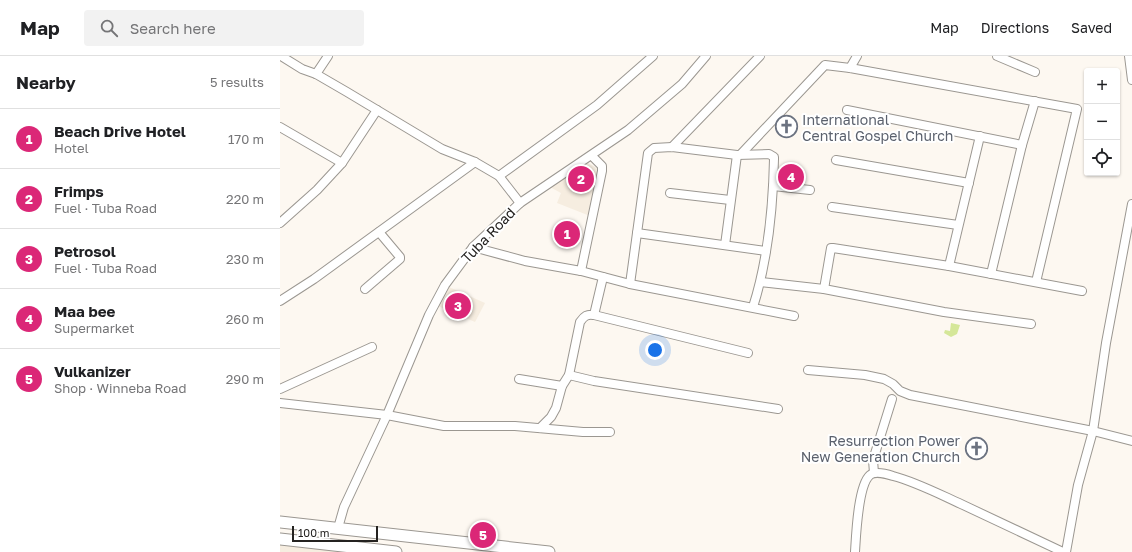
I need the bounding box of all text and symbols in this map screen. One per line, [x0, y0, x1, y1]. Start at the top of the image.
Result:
search box [84, 10, 364, 46]
text: Map [20, 16, 60, 39]
icon: search [98, 17, 120, 39]
text: Search here [130, 19, 216, 37]
text: Map [930, 19, 959, 36]
text: Directions [981, 19, 1049, 36]
text: Saved [1071, 19, 1112, 36]
map controls [1084, 68, 1120, 176]
button: + [1084, 68, 1120, 104]
text: Nearby [16, 72, 76, 93]
text: 5 results [210, 74, 264, 90]
button: − [1084, 104, 1120, 140]
place label: International Central Gospel Church [802, 111, 953, 144]
church icon: International Central Gospel Church [773, 114, 799, 140]
text: Beach Drive Hotel [54, 122, 186, 140]
text: 1 [26, 131, 32, 147]
text: 170 m [228, 131, 264, 147]
text: Hotel [54, 140, 89, 156]
button: locate [1084, 140, 1120, 176]
pin: 4 [778, 162, 804, 192]
pin: 2 [568, 164, 594, 194]
text: Frimps [54, 182, 104, 200]
text: 2 [25, 191, 33, 207]
text: 220 m [226, 191, 264, 207]
text: Fuel · Tuba Road [54, 200, 157, 216]
street label: Tuba Road [457, 204, 519, 266]
pin: 1 [554, 219, 580, 249]
text: Petrosol [54, 242, 116, 260]
text: 3 [25, 251, 33, 267]
text: 230 m [226, 251, 264, 267]
text: Fuel · Tuba Road [54, 260, 157, 276]
pin: 3 [445, 291, 471, 321]
text: Maa bee [54, 302, 115, 320]
text: 4 [25, 311, 33, 327]
text: 260 m [226, 311, 264, 327]
text: Supermarket [54, 320, 135, 336]
your location [645, 340, 665, 360]
text: Vulkanizer [54, 362, 131, 380]
text: 5 [25, 371, 33, 387]
text: 290 m [226, 371, 264, 387]
text: Shop · Winneba Road [54, 380, 186, 396]
place label: Resurrection Power New Generation Church [801, 432, 961, 465]
church icon: Resurrection Power New Generation Church [963, 435, 989, 461]
pin: 5 [470, 520, 496, 550]
scale bar [292, 524, 378, 543]
text: 100 m [298, 526, 329, 539]

